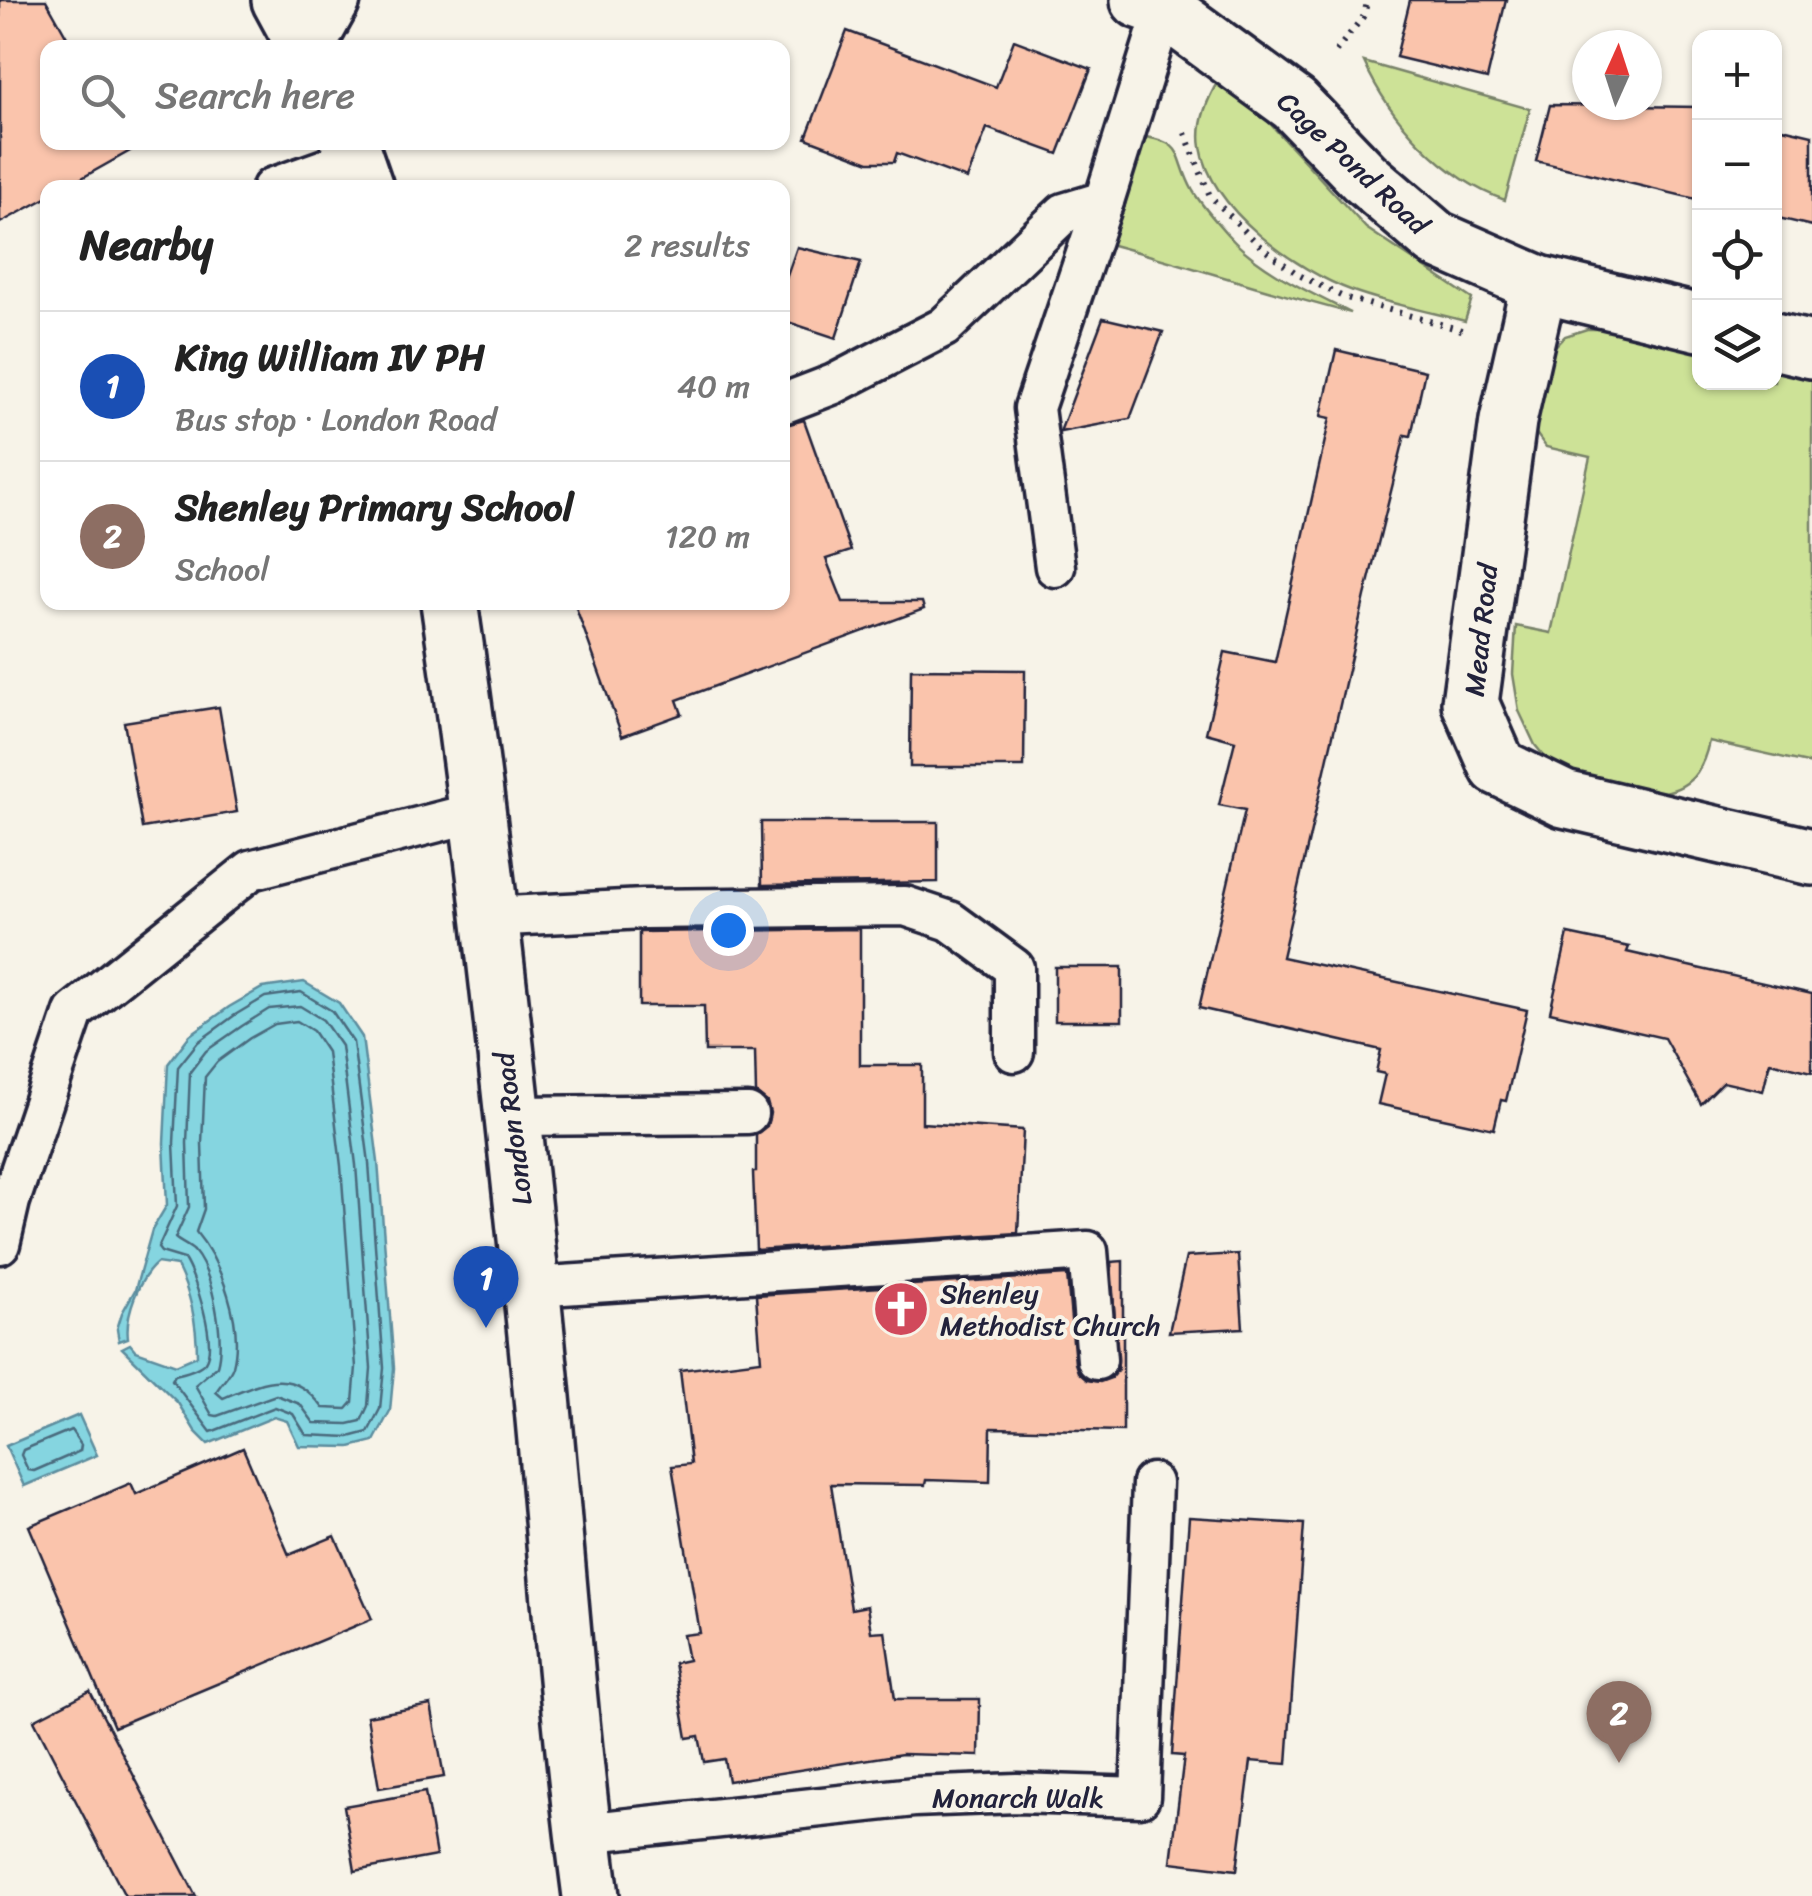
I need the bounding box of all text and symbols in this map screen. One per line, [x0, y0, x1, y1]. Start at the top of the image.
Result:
north arrow [1572, 30, 1662, 120]
map controls [1692, 30, 1782, 390]
button: + [1692, 30, 1782, 120]
search box [40, 40, 790, 150]
text: Search here [155, 62, 355, 129]
icon: search [75, 68, 130, 123]
street label: Cage Pond Road [1265, 79, 1442, 249]
button: − [1692, 120, 1782, 210]
text: Nearby [80, 208, 213, 282]
button: locate [1692, 210, 1782, 300]
text: 2 results [624, 217, 750, 274]
button: layers [1692, 300, 1782, 390]
text: King William IV PH [175, 324, 485, 391]
text: 1 [106, 358, 119, 415]
text: 40 m [677, 358, 750, 415]
text: Bus stop · London Road [175, 391, 497, 448]
text: Shenley Primary School [175, 474, 574, 541]
text: 2 [103, 508, 122, 565]
text: 120 m [665, 508, 750, 565]
text: School [175, 541, 269, 598]
street label: Mead Road [1450, 559, 1513, 699]
your location [703, 905, 754, 956]
street label: London Road [479, 1048, 547, 1208]
pin: 1 [454, 1246, 518, 1328]
place label: Shenley Methodist Church [940, 1269, 1161, 1350]
church icon: Shenley Methodist Church [871, 1279, 931, 1339]
pin: 2 [1586, 1680, 1652, 1763]
street label: Monarch Walk [932, 1773, 1104, 1822]

